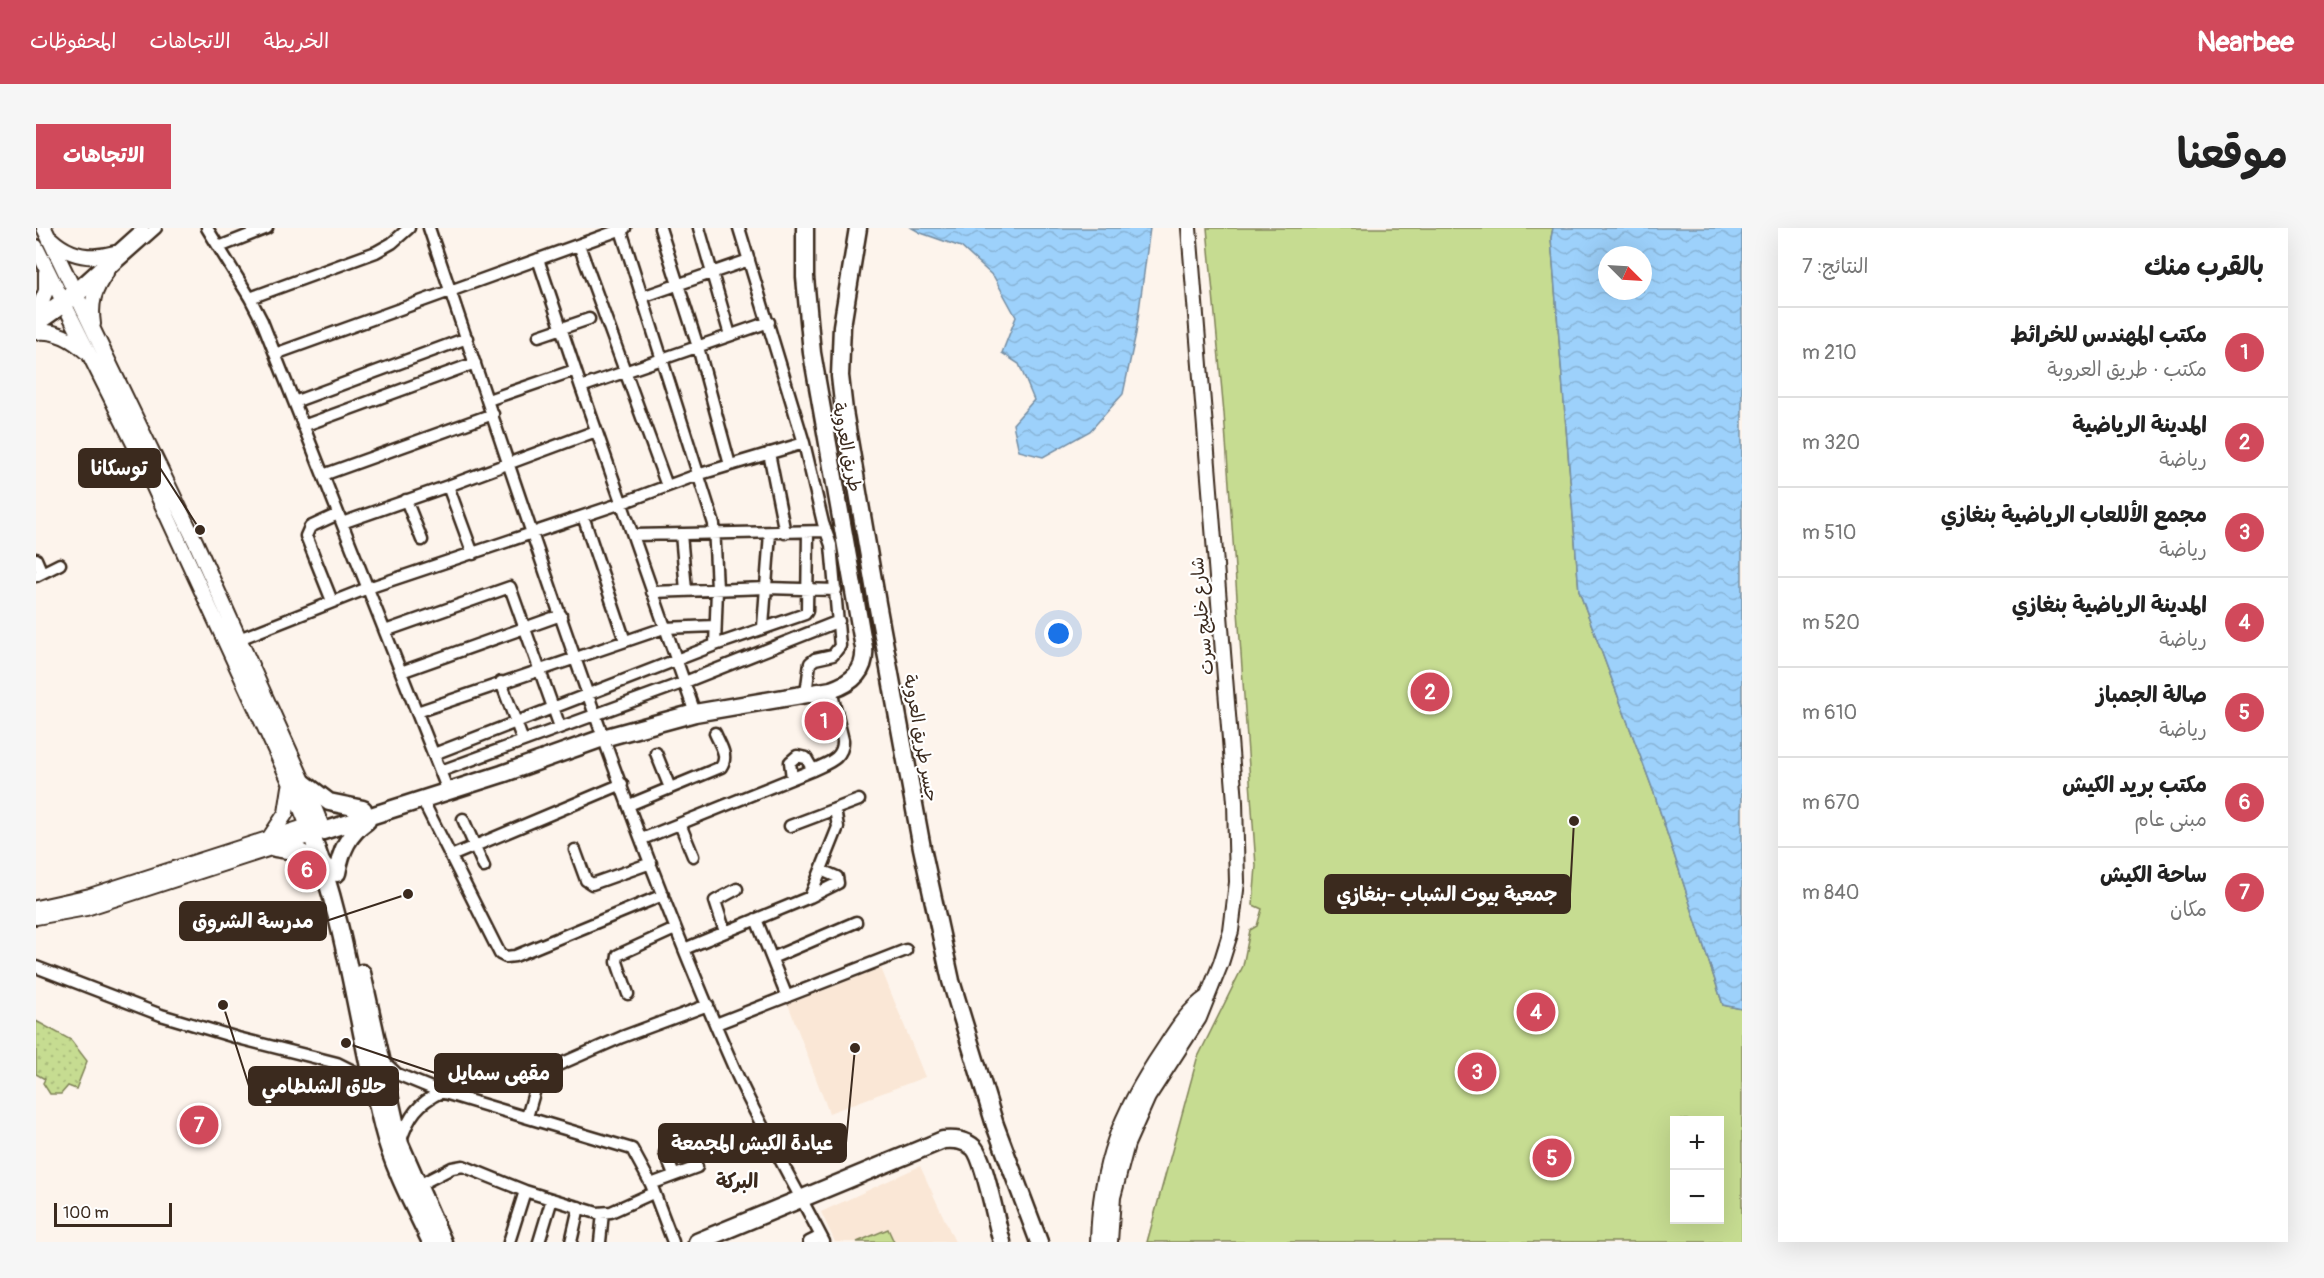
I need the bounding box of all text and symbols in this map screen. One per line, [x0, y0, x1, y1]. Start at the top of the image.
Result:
text: Nearbee [2197, 25, 2294, 60]
text: المحفوظات [30, 28, 116, 55]
text: الاتجاهات [149, 28, 231, 55]
text: الخريطة [264, 28, 329, 55]
button: الاتجاهات [36, 124, 171, 189]
text: موقعنا [2177, 129, 2288, 181]
north arrow [1598, 246, 1652, 300]
text: بالقرب منك [2144, 251, 2264, 283]
text: النتائج: 7 [1802, 254, 1868, 279]
text: مكتب المهندس للخرائط [2010, 321, 2207, 349]
text: 210 m [1802, 340, 1857, 365]
text: 1 [2241, 340, 2248, 365]
text: مكتب · طريق العروبة [2047, 357, 2207, 382]
street label: طريق العروبة [827, 400, 866, 494]
text: المدينة الرياضية [2072, 411, 2207, 439]
text: 320 m [1802, 430, 1860, 455]
text: 2 [2239, 430, 2250, 455]
text: رياضة [2159, 447, 2207, 472]
callout: توسكانا [79, 449, 160, 487]
text: توسكانا [91, 456, 148, 481]
text: مجمع الأللعاب الرياضية بنغازي [1941, 501, 2207, 529]
text: 510 m [1802, 520, 1856, 545]
text: 3 [2239, 520, 2250, 545]
text: رياضة [2159, 537, 2207, 562]
street label: شارع خليج سرت [1186, 556, 1219, 676]
text: المدينة الرياضية بنغازي [2012, 591, 2207, 619]
text: 520 m [1802, 610, 1860, 635]
text: 4 [2239, 610, 2250, 635]
your location [1044, 619, 1073, 648]
text: رياضة [2159, 627, 2207, 652]
pin: 2 [1410, 670, 1450, 714]
street label: جسر طريق العروبة [898, 672, 943, 804]
text: صالة الجمباز [2097, 681, 2207, 709]
pin: 1 [804, 698, 844, 744]
text: 610 m [1802, 700, 1857, 725]
text: 5 [2239, 700, 2250, 725]
text: رياضة [2159, 717, 2207, 742]
text: مكتب بريد الكيش [2062, 771, 2207, 799]
text: 670 m [1802, 790, 1860, 815]
text: 6 [2239, 790, 2250, 815]
text: مبنى عام [2134, 807, 2207, 832]
pin: 6 [288, 848, 326, 892]
text: ساحة الكيش [2100, 861, 2207, 889]
callout: جمعية بيوت الشباب -بنغازي [1325, 875, 1570, 913]
text: 840 m [1802, 880, 1859, 905]
text: 7 [2239, 880, 2250, 905]
text: جمعية بيوت الشباب -بنغازي [1337, 882, 1557, 910]
text: مكان [2170, 897, 2207, 922]
callout: مدرسة الشروق [180, 902, 326, 940]
text: مدرسة الشروق [192, 909, 314, 934]
pin: 4 [1516, 990, 1556, 1034]
pin: 3 [1458, 1050, 1496, 1094]
callout: مقهى سمايل [435, 1054, 562, 1092]
text: مقهى سمايل [448, 1061, 550, 1086]
callout: حلاق الشلطامي [249, 1067, 398, 1105]
text: حلاق الشلطامي [262, 1074, 386, 1104]
pin: 7 [180, 1102, 218, 1148]
map controls [1670, 1116, 1724, 1224]
button: + [1670, 1116, 1724, 1170]
callout: عيادة الكيش المجمعة [659, 1124, 846, 1162]
text: عيادة الكيش المجمعة [671, 1131, 833, 1156]
pin: 5 [1532, 1136, 1572, 1180]
district label: البركة [716, 1169, 758, 1194]
button: − [1670, 1170, 1724, 1224]
scale bar [54, 1200, 172, 1228]
text: 100 m [63, 1203, 109, 1223]

